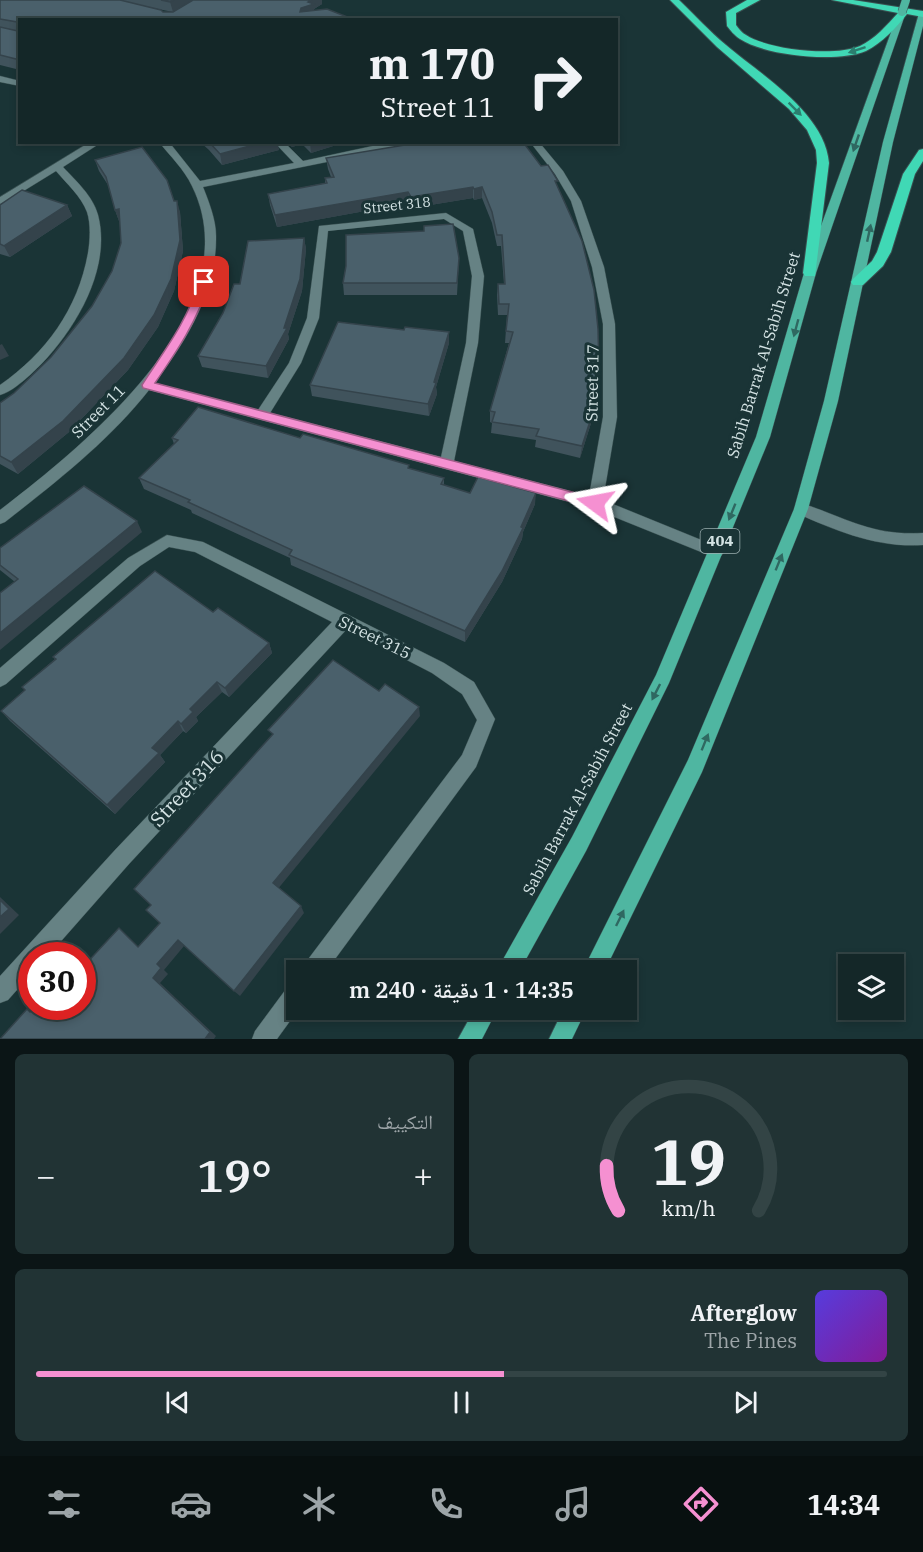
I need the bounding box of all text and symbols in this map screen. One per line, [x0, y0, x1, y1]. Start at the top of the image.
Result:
text: 170 m [369, 36, 495, 91]
icon: right [516, 42, 594, 120]
one-way arrow [848, 45, 866, 55]
text: Street 11 [380, 89, 495, 124]
one-way arrow [788, 102, 802, 116]
one-way arrow [851, 134, 861, 152]
street label: Street 318 [362, 193, 432, 217]
one-way arrow [864, 224, 874, 242]
street label: Sabih Barrak Al-Sabih Street [722, 249, 804, 461]
pin [178, 256, 229, 307]
icon: arrive [187, 265, 220, 298]
one-way arrow [790, 319, 800, 337]
street label: Street 317 [581, 344, 603, 422]
street label: Street 11 [67, 380, 129, 442]
position arrow [563, 471, 627, 535]
one-way arrow [727, 504, 737, 522]
road number: 404 [700, 529, 740, 553]
one-way arrow [775, 553, 784, 571]
street label: Street 315 [336, 611, 414, 663]
one-way arrow [652, 683, 661, 700]
street label: Sabih Barrak Al-Sabih Street [518, 699, 636, 898]
one-way arrow [700, 733, 710, 751]
street label: Street 316 [144, 743, 230, 832]
one-way arrow [615, 909, 625, 926]
speed limit sign: 30 [18, 942, 96, 1020]
map controls [838, 954, 904, 1020]
button: layers [838, 954, 904, 1020]
text: 14:35 · 1 دقيقة · 240 m [349, 975, 574, 1004]
text: التكييف [377, 1108, 433, 1135]
text: 19 [651, 1121, 726, 1202]
text: 19° [197, 1146, 272, 1204]
text: − [36, 1154, 56, 1197]
text: + [413, 1154, 433, 1197]
text: km/h [661, 1194, 716, 1222]
text: Afterglow [690, 1298, 797, 1327]
text: The Pines [704, 1327, 797, 1354]
icon: previous [161, 1386, 194, 1419]
icon: pause [445, 1386, 478, 1419]
icon: next [729, 1386, 762, 1419]
icon: filters [43, 1483, 85, 1525]
icon: car [170, 1483, 212, 1525]
icon: climate [298, 1483, 340, 1525]
icon: phone [425, 1483, 467, 1525]
icon: music [552, 1483, 594, 1525]
icon: directions [680, 1483, 722, 1525]
text: 14:34 [807, 1487, 880, 1522]

